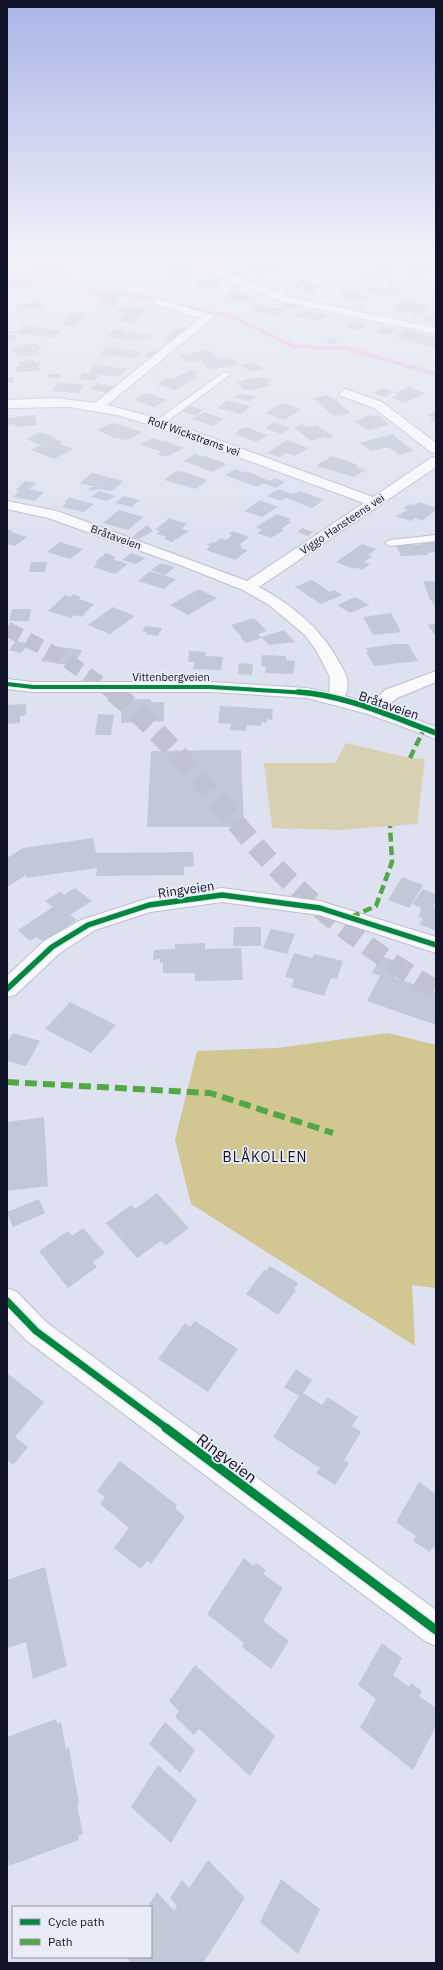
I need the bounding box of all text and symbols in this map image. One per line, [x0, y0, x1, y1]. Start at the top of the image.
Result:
street label: Rolf Wickstrøms vei [146, 413, 242, 459]
street label: Viggo Hansteens vei [297, 490, 387, 558]
street label: Bråtaveien [89, 521, 143, 553]
street label: Vittenbergveien [132, 670, 210, 684]
street label: Bråtaveien [356, 687, 421, 724]
street label: Ringveien [157, 877, 215, 902]
district label: BLÅKOLLEN [223, 1147, 307, 1166]
street label: Ringveien [193, 1429, 261, 1487]
legend [12, 1906, 152, 1958]
text: Cycle path [48, 1914, 105, 1929]
text: Path [48, 1934, 73, 1949]

